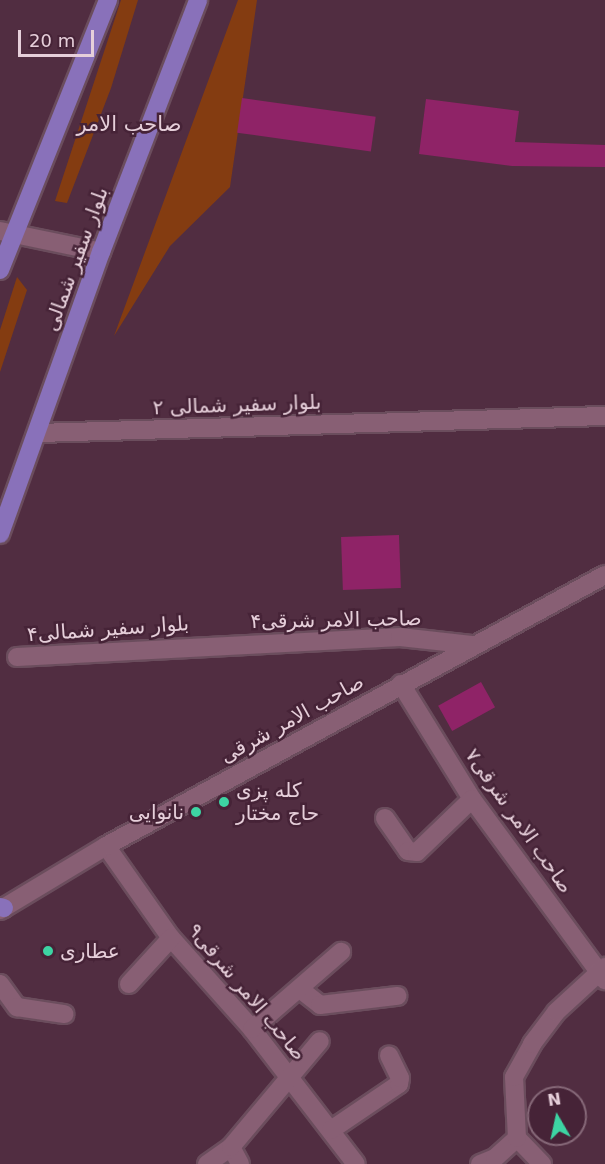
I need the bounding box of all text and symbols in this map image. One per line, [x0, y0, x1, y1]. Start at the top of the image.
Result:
scale bar [21, 18, 98, 56]
text: 20 m [29, 30, 75, 51]
district label: صاحب الامر [76, 111, 182, 137]
street label: بلوار سفیر شمالی [39, 184, 113, 334]
street label: بلوار سفیر شمالی ۲ [152, 390, 322, 420]
street label: صاحب الامر شرقی۴ [250, 607, 422, 633]
street label: بلوار سفیر شمالی۴ [26, 611, 190, 647]
street label: صاحب الامر شرقی [216, 670, 368, 768]
street label: صاحب الامر شرقی۷ [460, 744, 578, 898]
place label: کله پزی حاج مختار [236, 778, 319, 825]
marker: کله پزی حاج مختار [217, 795, 231, 809]
place label: نانوایی [129, 800, 184, 824]
marker: نانوایی [189, 805, 203, 819]
street label: صاحب الامر شرقی۹ [183, 919, 311, 1065]
place label: عطاری [60, 939, 120, 963]
marker: عطاری [41, 944, 55, 958]
north arrow [527, 1086, 587, 1146]
text: N [546, 1089, 563, 1110]

